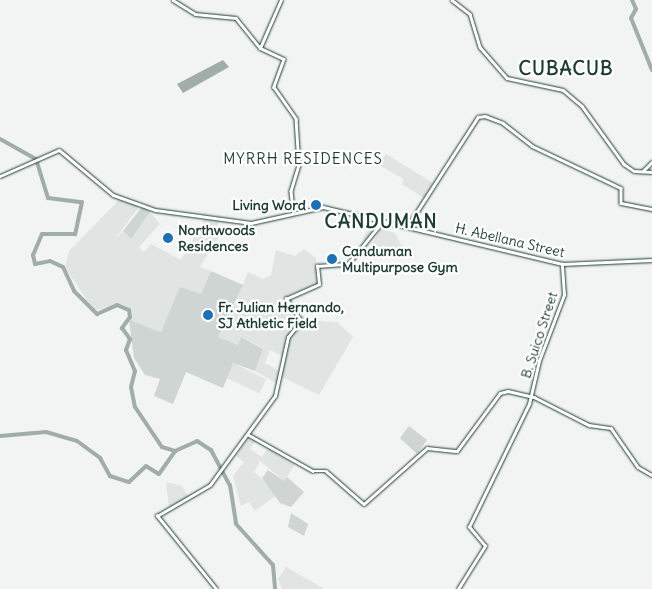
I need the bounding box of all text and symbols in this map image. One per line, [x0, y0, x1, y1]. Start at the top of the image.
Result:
district label: CUBACUB [518, 58, 614, 80]
district label: MYRRH RESIDENCES [221, 150, 385, 168]
place label: Living Word [232, 197, 306, 213]
marker: Living Word [310, 199, 322, 211]
district label: CANDUMAN [323, 211, 439, 233]
street label: H. Abellana Street [454, 219, 566, 261]
place label: Northwoods Residences [178, 222, 255, 254]
marker: Northwoods Residences [162, 232, 174, 244]
place label: Canduman Multipurpose Gym [342, 243, 458, 276]
marker: Canduman Multipurpose Gym [326, 253, 338, 265]
street label: B. Suico Street [517, 290, 561, 380]
place label: Fr. Julian Hernando, SJ Athletic Field [218, 299, 344, 332]
marker: Fr. Julian Hernando, SJ Athletic Field [202, 309, 214, 321]

